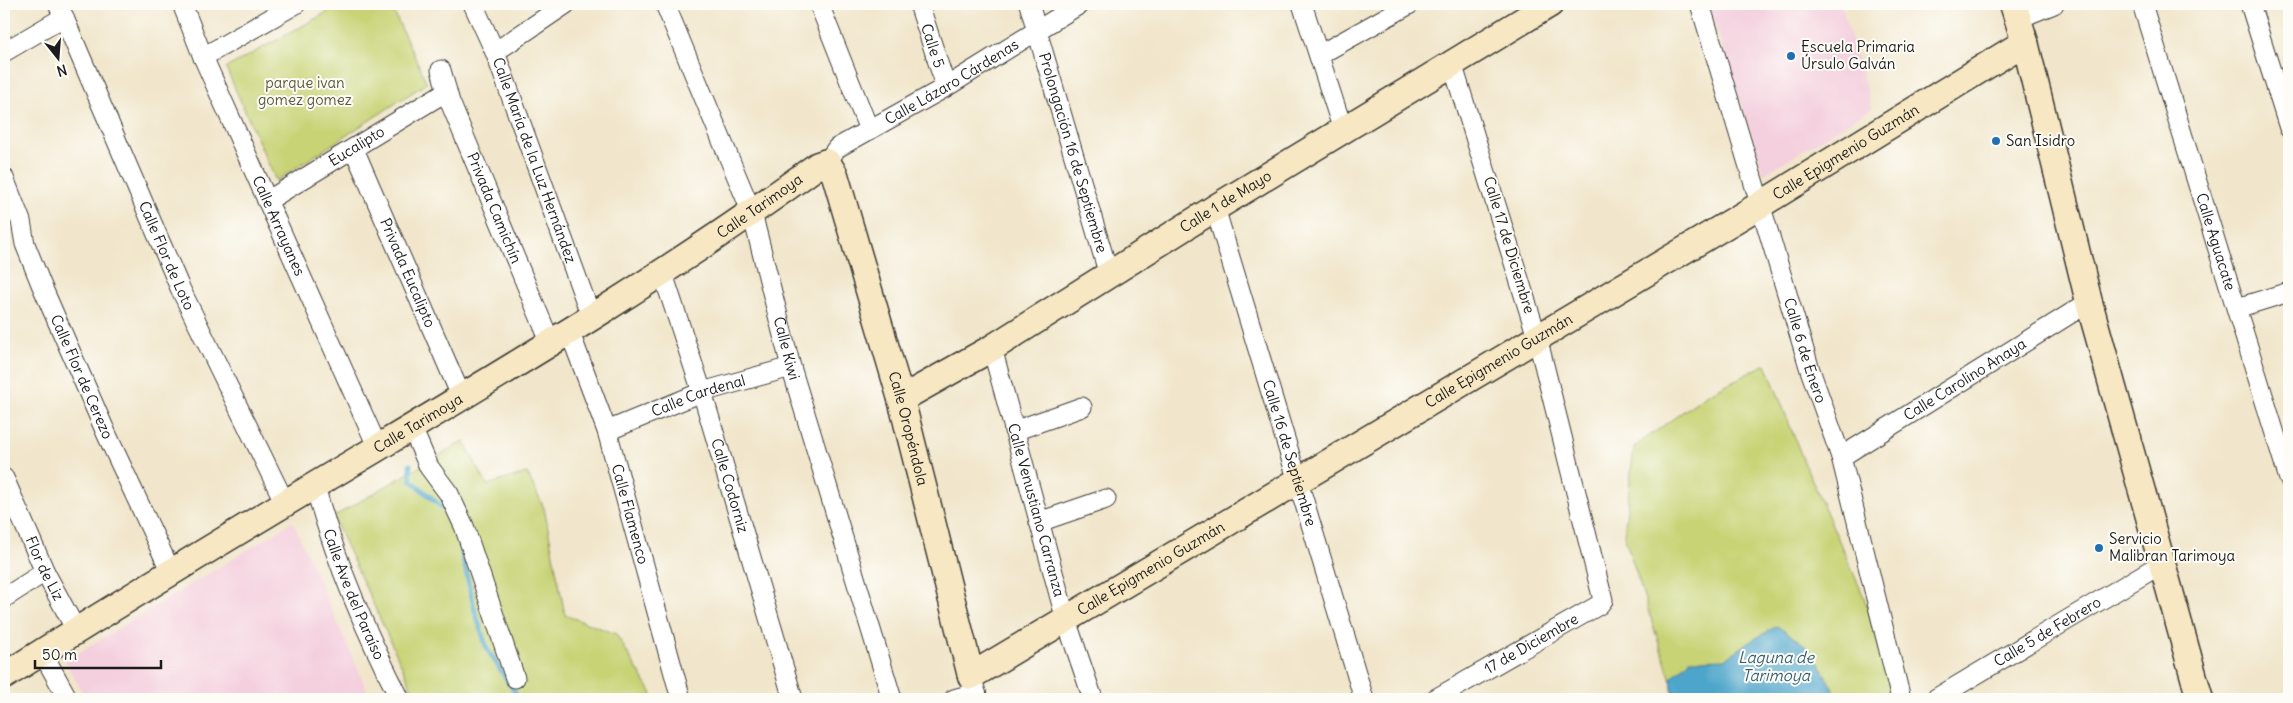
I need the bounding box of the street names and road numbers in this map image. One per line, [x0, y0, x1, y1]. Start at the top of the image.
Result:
street label: Calle 5 [917, 21, 949, 70]
street label: Calle Lázaro Cárdenas [881, 34, 1022, 128]
street label: Prolongación 16 de Septiembre [1035, 50, 1112, 255]
street label: Calle María de la Luz Hernández [489, 55, 581, 266]
street label: Calle Epigmenio Guzmán [1769, 99, 1923, 204]
street label: Eucalipto [325, 122, 388, 170]
street label: Privada Camichín [463, 149, 526, 266]
street label: Calle 1 de Mayo [1176, 166, 1275, 237]
street label: Calle Tarimoya [713, 169, 806, 242]
street label: Calle Arrayanes [248, 173, 310, 279]
street label: Calle 17 de Diciembre [1480, 174, 1539, 316]
street label: Calle Aguacate [2192, 191, 2240, 293]
street label: Calle Flor de Loto [135, 198, 199, 313]
street label: Privada Eucalipto [376, 215, 440, 330]
street label: Calle 6 de Enero [1780, 295, 1831, 406]
street label: Calle Epigmenio Guzmán [1421, 309, 1576, 412]
street label: Calle Flor de Cerezo [46, 311, 118, 442]
street label: Calle Kiwi [770, 315, 804, 382]
street label: Calle Carolino Anaya [1900, 334, 2030, 425]
street label: Calle Oropéndola [884, 369, 933, 488]
street label: Calle Cardenal [648, 370, 747, 421]
street label: Calle 16 de Septiembre [1259, 377, 1321, 528]
street label: Calle Tarimoya [370, 389, 466, 457]
street label: Calle Venustiano Carranza [1004, 421, 1069, 599]
street label: Calle Codorniz [707, 436, 753, 535]
street label: Calle Flamenco [608, 462, 653, 566]
street label: Calle Epigmenio Guzmán [1074, 517, 1228, 619]
street label: Calle Ave del Paraíso [319, 526, 389, 663]
street label: Flor de Liz [22, 533, 68, 604]
street label: Calle 5 de Febrero [1990, 592, 2104, 671]
street label: 17 de Diciembre [1480, 609, 1582, 678]

